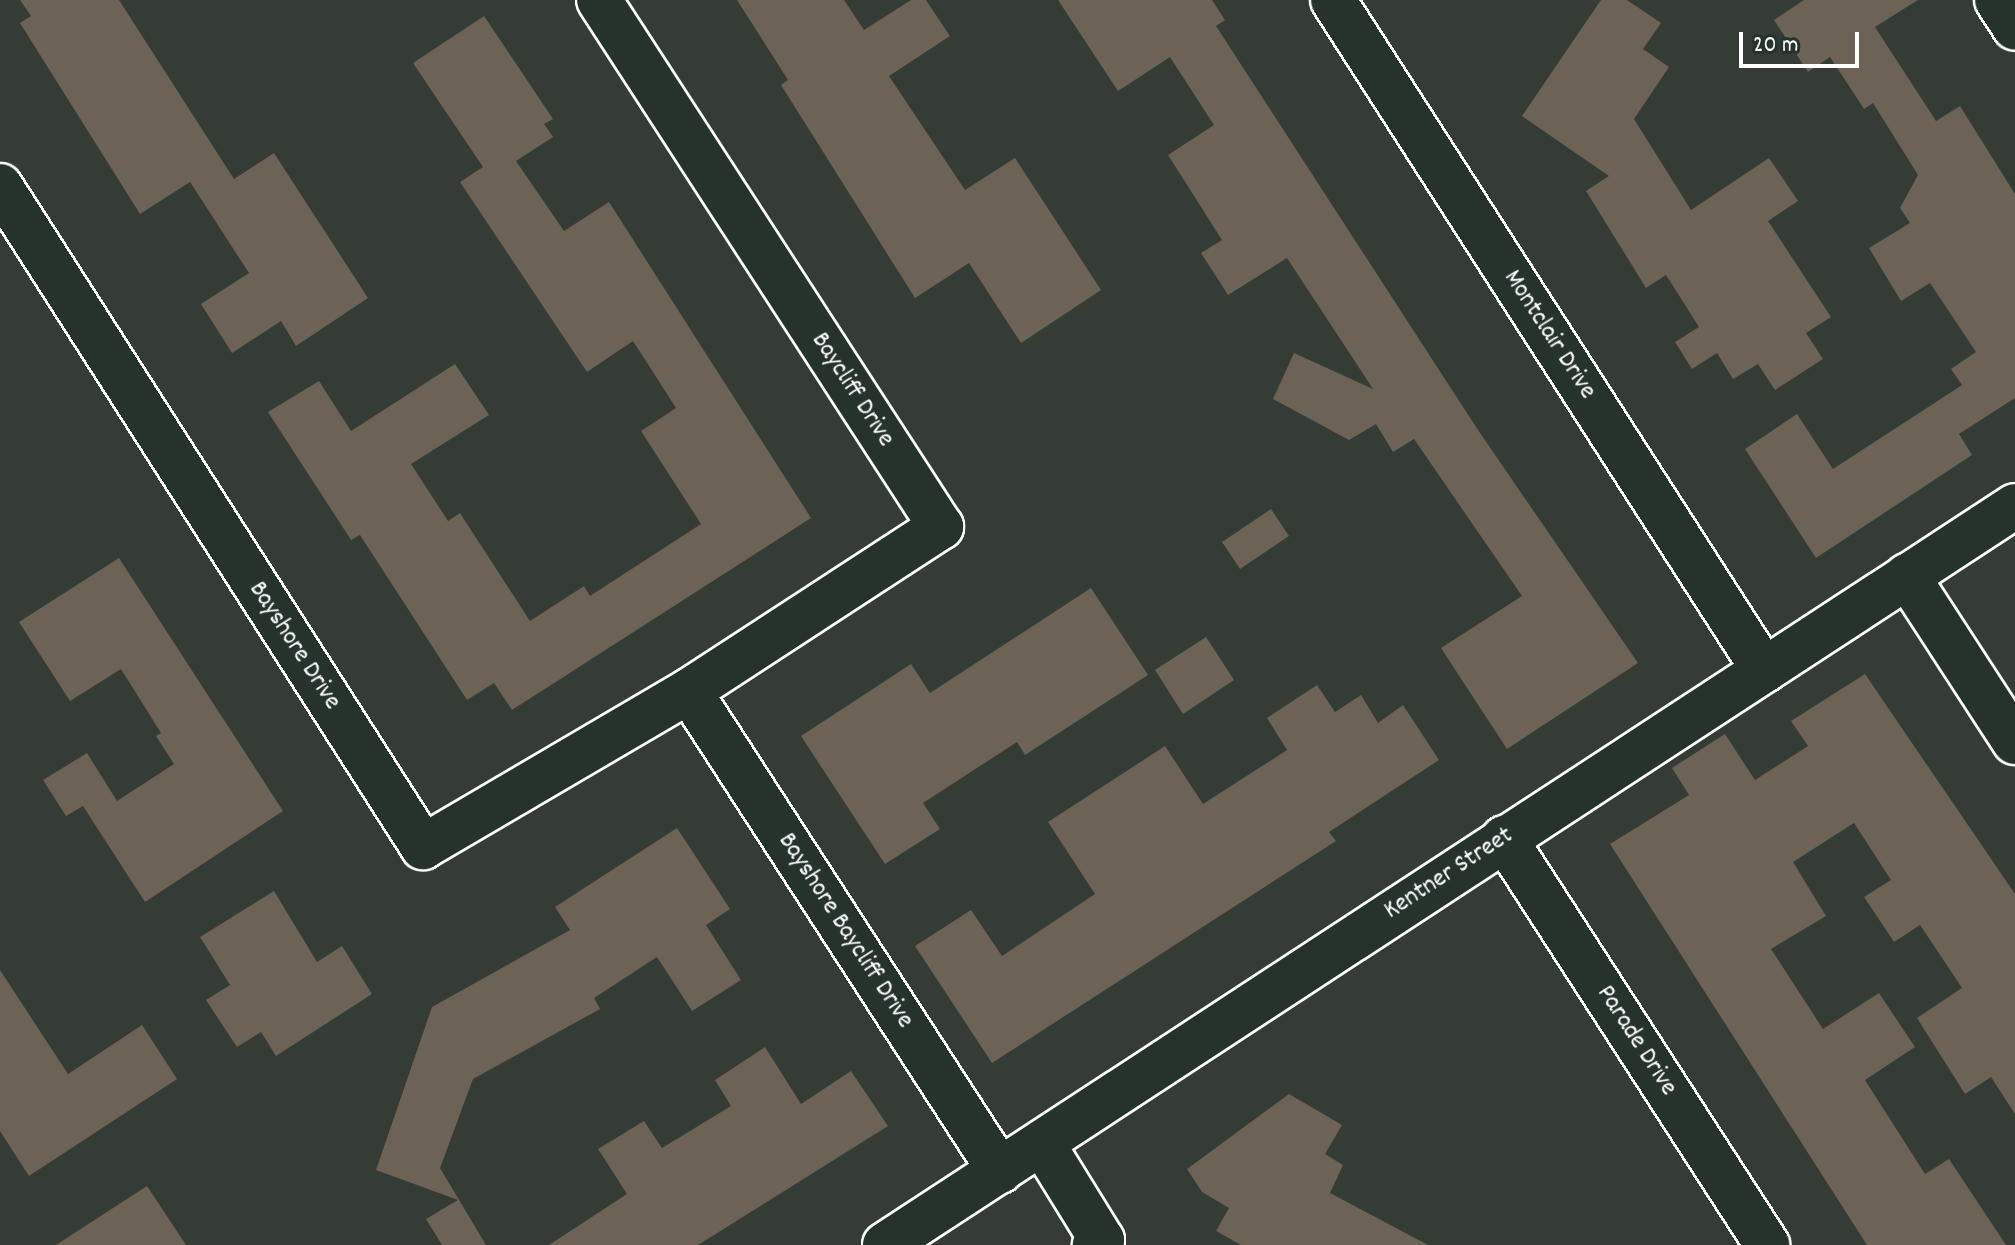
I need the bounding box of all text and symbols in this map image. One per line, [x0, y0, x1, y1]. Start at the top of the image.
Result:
scale bar [1743, 16, 1863, 66]
text: 20 m [1753, 29, 1799, 63]
street label: Montclair Drive [1496, 265, 1602, 405]
street label: Baycliff Drive [803, 327, 901, 453]
street label: Bayshore Drive [241, 576, 347, 716]
street label: Kentner Street [1379, 821, 1519, 927]
street label: Bayshore Baycliff Drive [770, 827, 920, 1035]
street label: Parade Drive [1589, 980, 1683, 1102]

